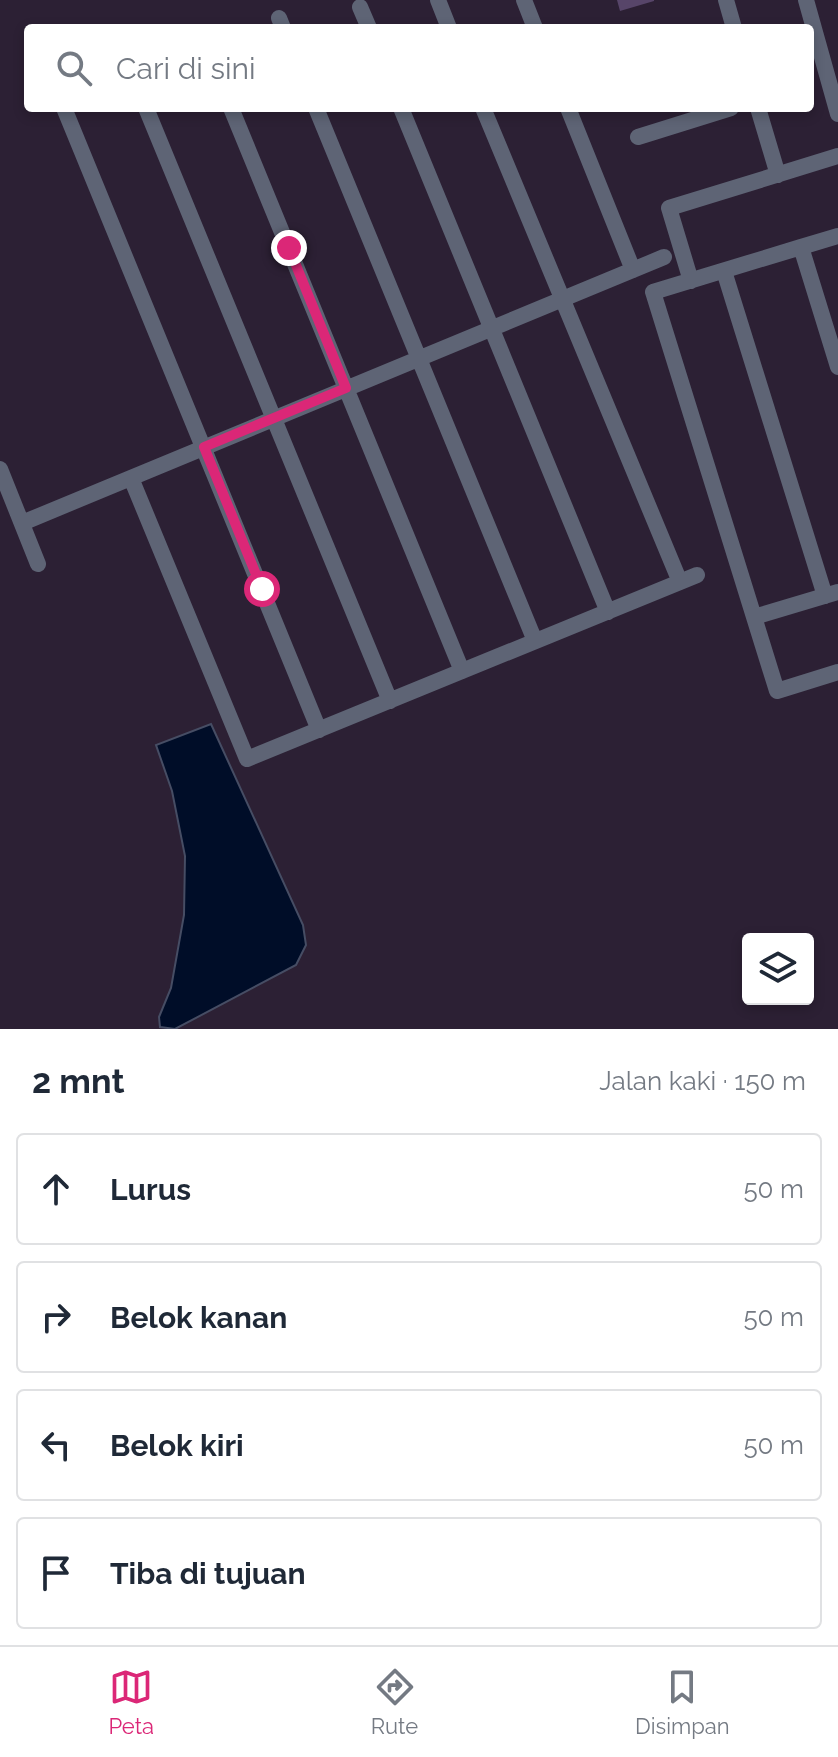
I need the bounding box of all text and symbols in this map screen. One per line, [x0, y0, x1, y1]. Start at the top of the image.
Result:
search box [24, 24, 814, 112]
icon: search [52, 46, 96, 90]
text: Cari di sini [116, 51, 256, 86]
route end [271, 230, 307, 266]
route start [244, 571, 280, 607]
map controls [742, 933, 814, 1005]
button: layers [742, 933, 814, 1005]
text: 2 mnt [32, 1061, 125, 1101]
text: Jalan kaki · 150 m [599, 1066, 806, 1096]
icon: ahead [34, 1167, 78, 1211]
text: Lurus [110, 1172, 191, 1207]
text: 50 m [743, 1174, 804, 1204]
icon: right [34, 1295, 78, 1339]
text: Belok kanan [110, 1300, 287, 1335]
text: 50 m [743, 1302, 804, 1332]
icon: left [34, 1423, 78, 1467]
text: Belok kiri [110, 1428, 244, 1463]
text: 50 m [743, 1430, 804, 1460]
icon: arrive [34, 1551, 78, 1595]
text: Tiba di tujuan [110, 1556, 306, 1591]
tab: Peta [108, 1665, 154, 1739]
tab: Rute [371, 1665, 418, 1739]
tab: Disimpan [635, 1665, 730, 1739]

